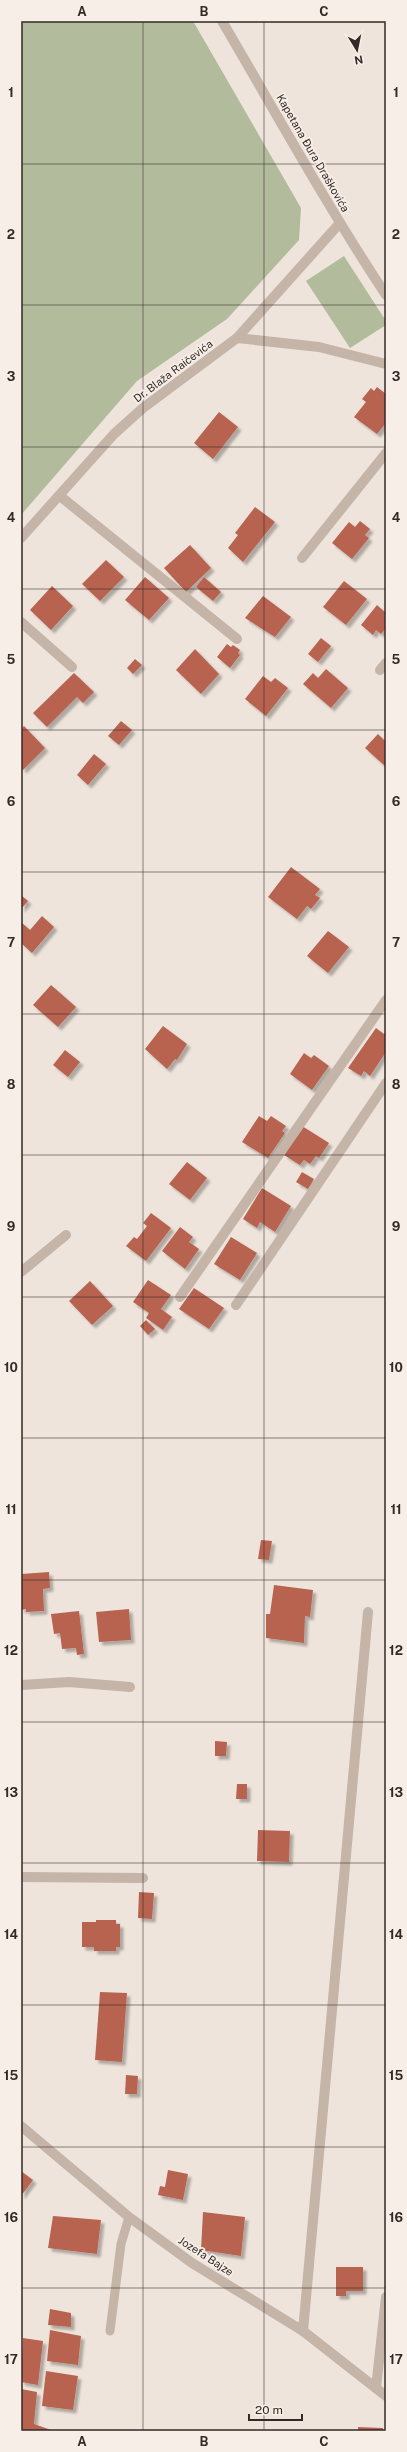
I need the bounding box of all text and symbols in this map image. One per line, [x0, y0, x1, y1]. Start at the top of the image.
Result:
text: A [77, 4, 87, 19]
text: B [200, 4, 209, 19]
text: C [319, 4, 329, 19]
north arrow [337, 30, 377, 70]
text: N [353, 53, 364, 67]
text: 1 [8, 85, 14, 100]
text: 1 [393, 85, 399, 100]
street label: Kapetana Đura Draškovića [274, 92, 352, 214]
text: 2 [7, 227, 15, 242]
text: 2 [392, 227, 400, 242]
street label: Dr. Blaža Raičevića [131, 337, 215, 405]
text: 3 [7, 369, 16, 384]
text: 3 [392, 369, 401, 384]
text: 4 [7, 510, 16, 525]
text: 4 [392, 510, 401, 525]
text: 5 [7, 652, 16, 667]
text: 5 [392, 652, 401, 667]
text: 6 [7, 794, 16, 809]
text: 6 [392, 794, 401, 809]
text: 7 [7, 935, 15, 950]
text: 7 [392, 935, 400, 950]
text: 8 [7, 1077, 16, 1092]
text: 8 [392, 1077, 401, 1092]
text: 9 [7, 1219, 15, 1234]
text: 9 [392, 1219, 400, 1234]
text: 10 [4, 1360, 18, 1375]
text: 10 [389, 1360, 403, 1375]
text: 11 [5, 1502, 17, 1517]
text: 11 [390, 1502, 402, 1517]
text: 12 [4, 1643, 18, 1658]
text: 12 [389, 1643, 403, 1658]
text: 13 [4, 1785, 18, 1800]
text: 13 [389, 1785, 403, 1800]
text: 14 [4, 1927, 19, 1942]
text: 14 [389, 1927, 404, 1942]
text: 15 [4, 2068, 18, 2083]
text: 15 [389, 2068, 403, 2083]
text: 16 [4, 2210, 18, 2225]
text: 16 [389, 2210, 403, 2225]
street label: Jozefa Bajze [176, 2234, 236, 2278]
text: 17 [4, 2352, 18, 2367]
text: 17 [389, 2352, 403, 2367]
scale bar [249, 2396, 302, 2422]
text: 20 m [255, 2403, 283, 2417]
text: A [77, 2434, 87, 2449]
text: B [200, 2434, 209, 2449]
text: C [319, 2434, 329, 2449]

